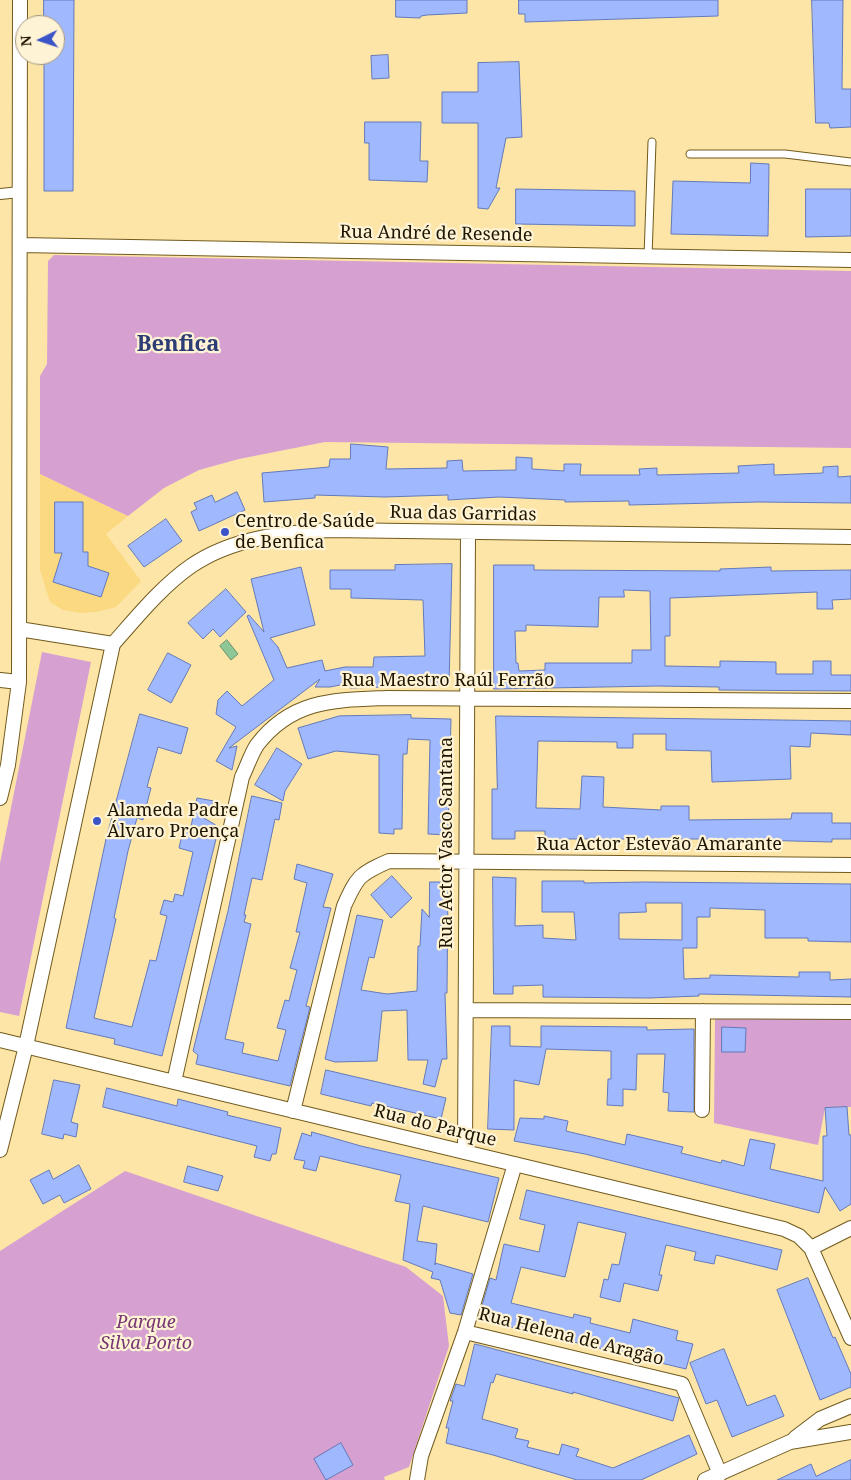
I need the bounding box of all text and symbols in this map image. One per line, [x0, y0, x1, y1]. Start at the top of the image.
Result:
north arrow [15, 15, 65, 65]
text: N [16, 35, 35, 47]
street label: Rua André de Resende [339, 222, 533, 246]
district label: Benfica [137, 332, 219, 358]
street label: Rua das Garridas [389, 502, 537, 526]
place label: Centro de Saúde de Benfica [235, 511, 375, 554]
marker: Centro de Saúde de Benfica [219, 526, 231, 538]
street label: Rua Maestro Raúl Ferrão [342, 670, 554, 692]
street label: Rua Actor Vasco Santana [436, 737, 458, 949]
place label: Alameda Padre Álvaro Proença [107, 800, 239, 842]
marker: Alameda Padre Álvaro Proença [91, 815, 103, 827]
street label: Rua Actor Estevão Amarante [536, 834, 782, 856]
street label: Rua do Parque [371, 1100, 499, 1152]
street label: Rua Helena de Aragão [476, 1304, 666, 1370]
park label: Parque Silva Porto [100, 1312, 192, 1355]

